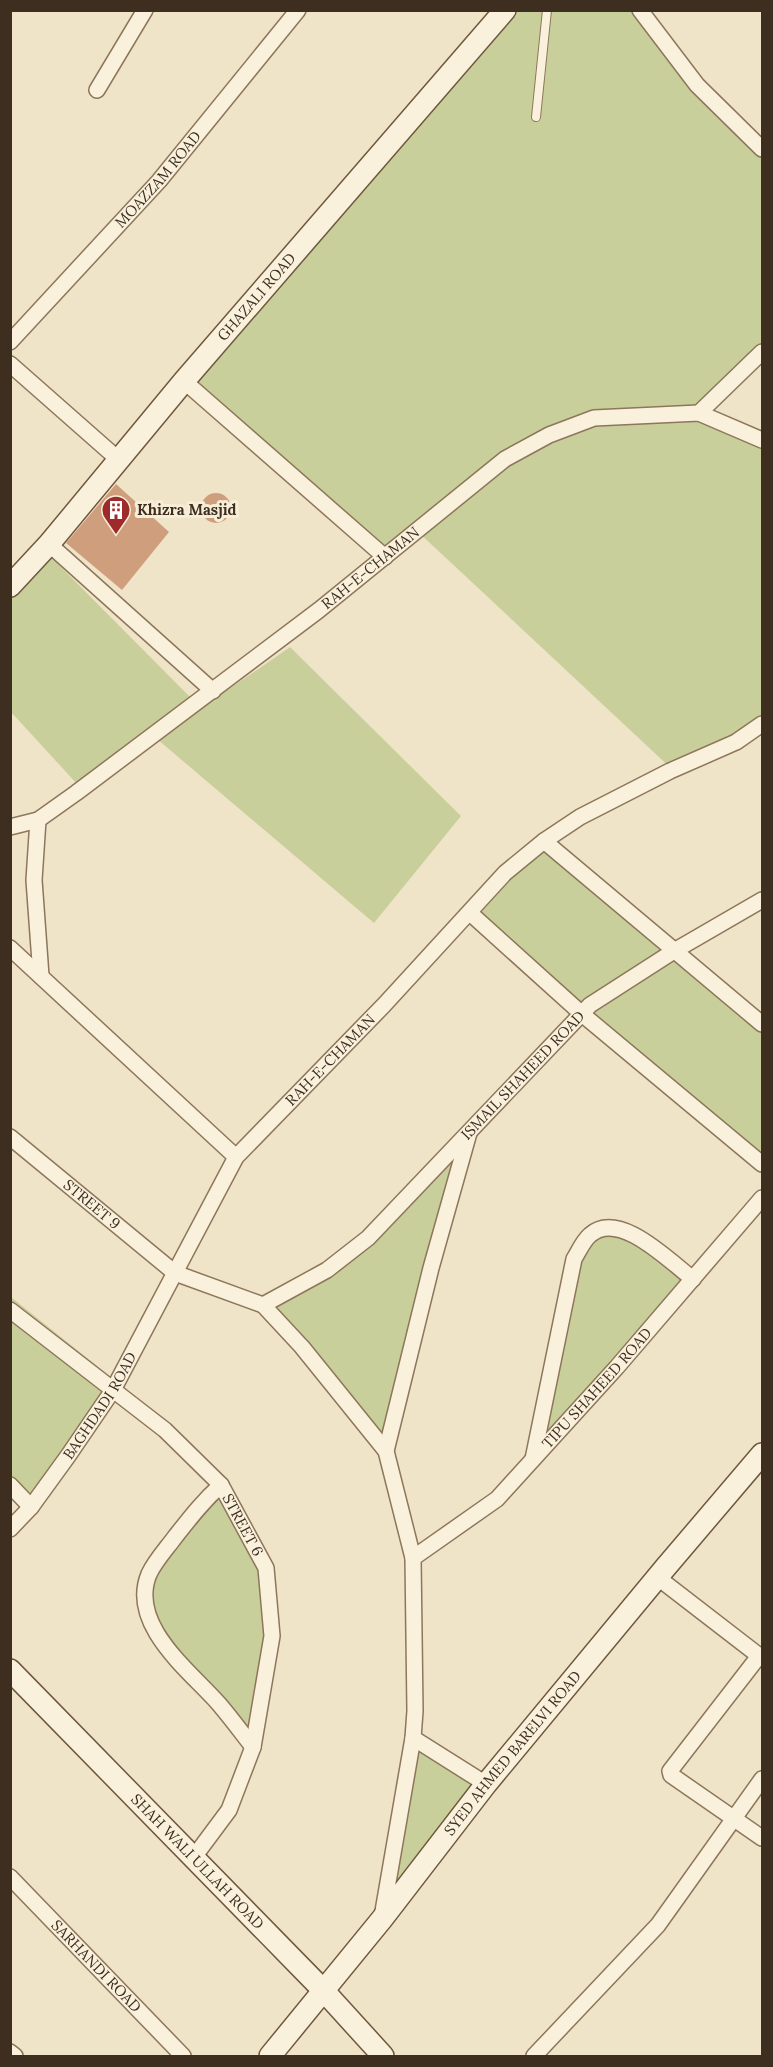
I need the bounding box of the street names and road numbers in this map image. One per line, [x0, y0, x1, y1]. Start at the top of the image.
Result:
street label: MOAZZAM ROAD [111, 127, 205, 231]
street label: GHAZALI ROAD [213, 249, 300, 345]
street label: RAH-E-CHAMAN [317, 522, 423, 613]
street label: ISMAIL SHAHEED ROAD [457, 1007, 588, 1144]
street label: RAH-E-CHAMAN [281, 1010, 379, 1110]
street label: STREET 9 [60, 1175, 125, 1233]
street label: TIPU SHAHEED ROAD [538, 1323, 656, 1452]
street label: BAGHDADI ROAD [59, 1349, 140, 1463]
street label: STREET 6 [218, 1490, 268, 1559]
street label: SYED AHMED BARELVI ROAD [440, 1667, 585, 1839]
street label: SHAH WALI ULLAH ROAD [127, 1789, 268, 1933]
street label: SARHANDI ROAD [47, 1915, 146, 2016]

